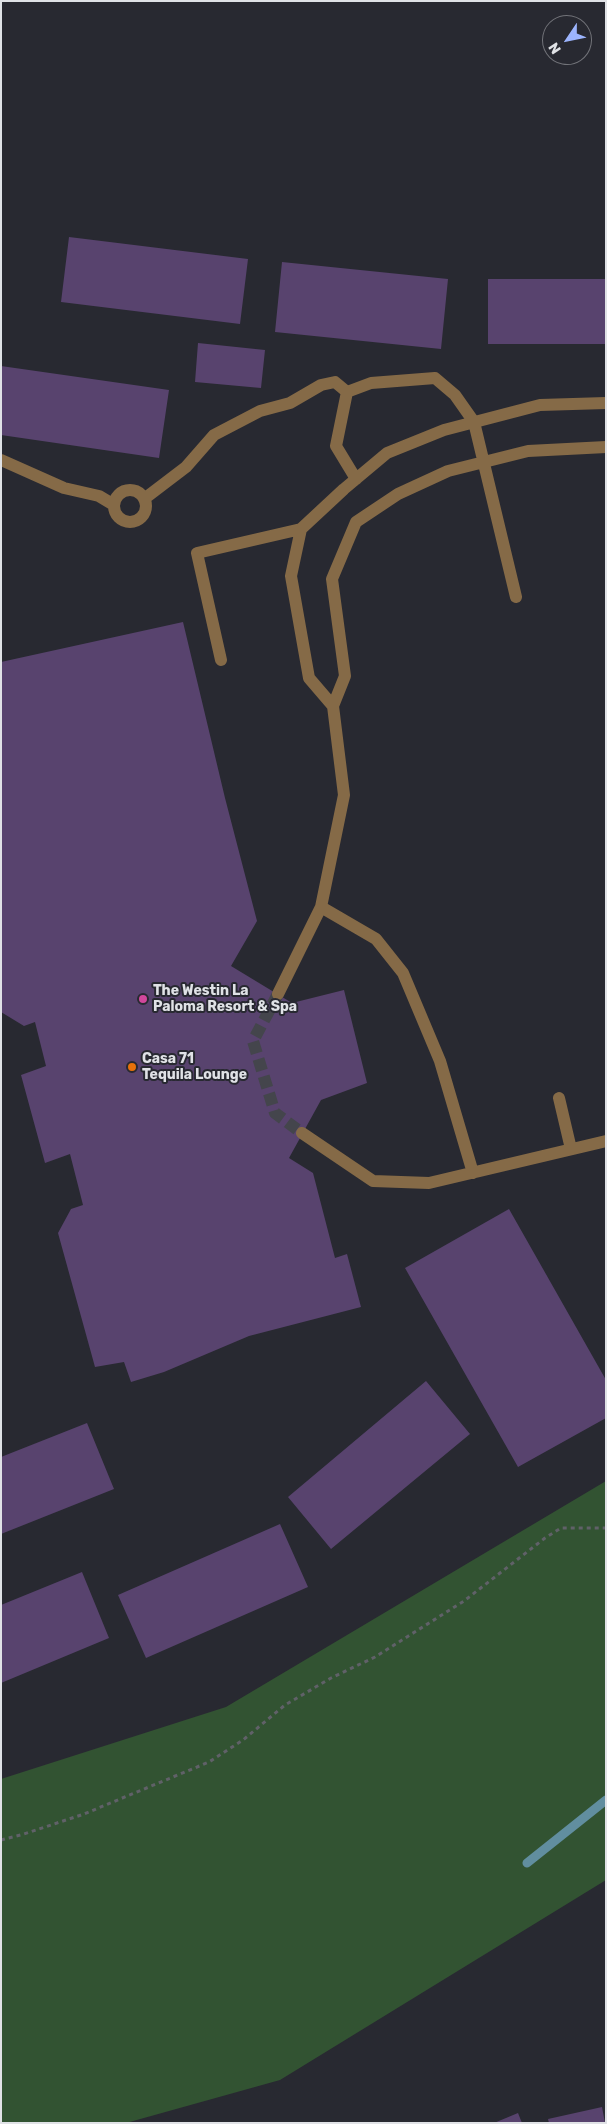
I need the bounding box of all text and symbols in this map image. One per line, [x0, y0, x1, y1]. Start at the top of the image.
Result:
north arrow [542, 15, 592, 65]
text: N [545, 39, 565, 57]
place label: The Westin La Paloma Resort & Spa [153, 983, 297, 1016]
marker: The Westin La Paloma Resort & Spa [137, 993, 149, 1005]
place label: Casa 71 Tequila Lounge [142, 1051, 247, 1084]
marker: Casa 71 Tequila Lounge [126, 1061, 138, 1073]

